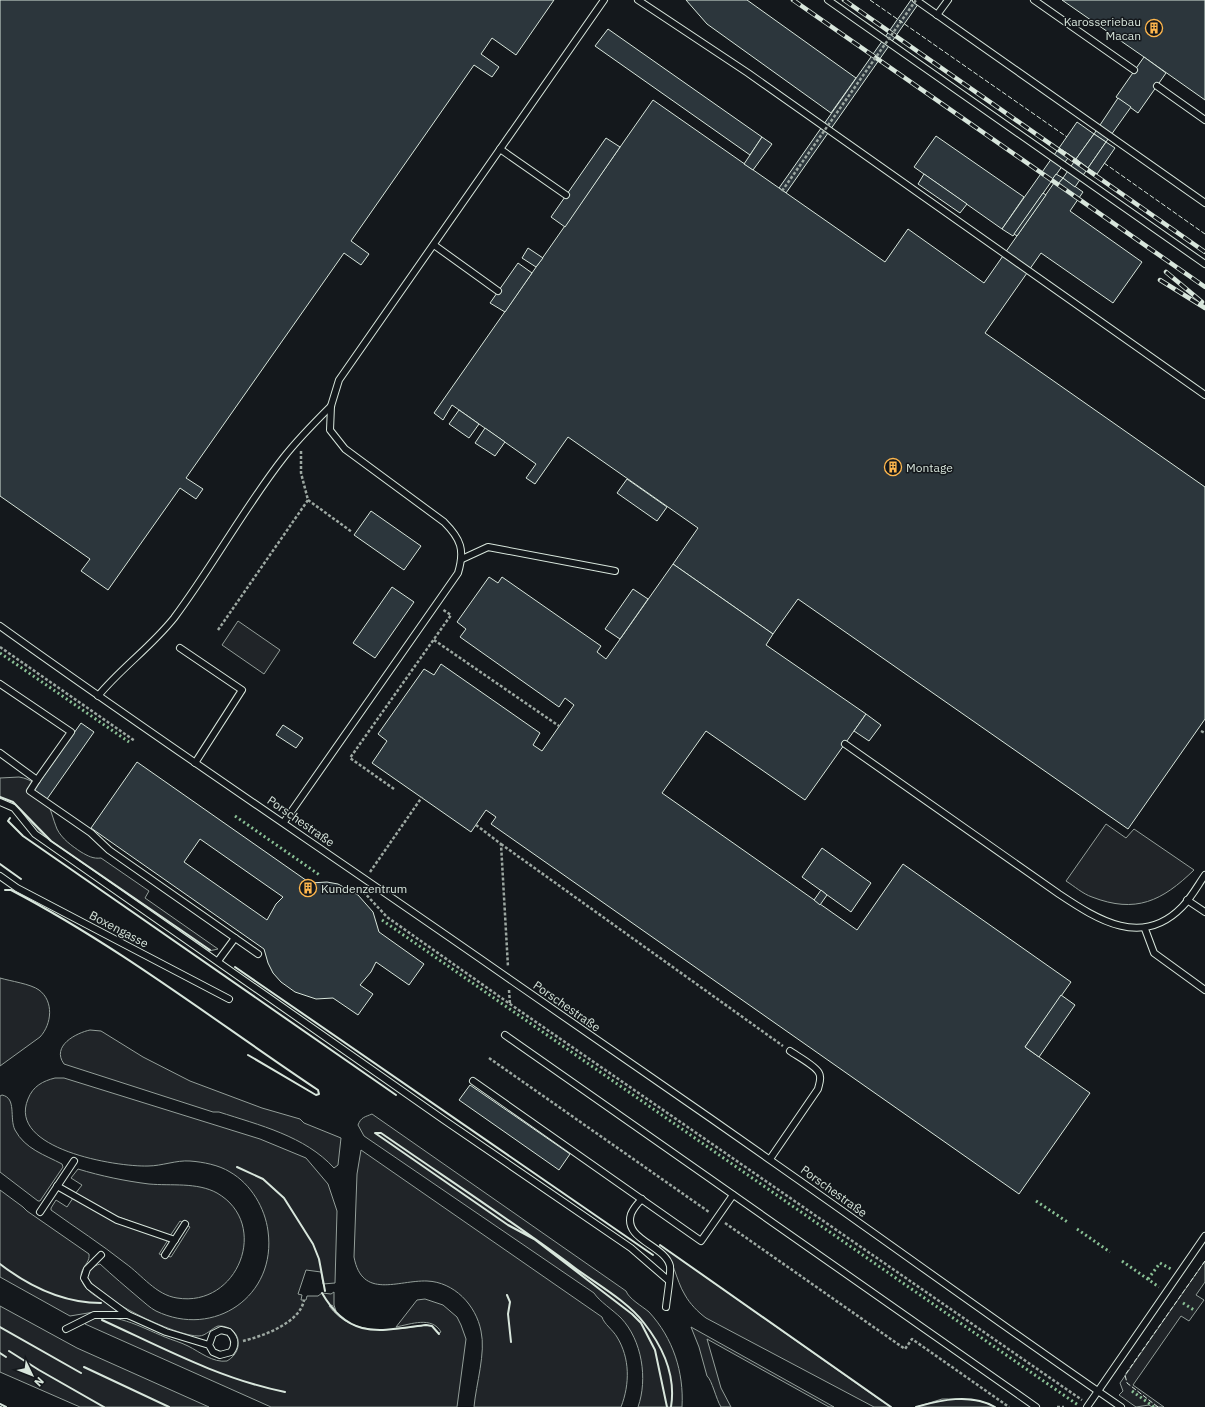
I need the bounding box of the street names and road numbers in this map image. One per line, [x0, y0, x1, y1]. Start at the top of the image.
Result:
street label: Porschestraße [265, 792, 338, 850]
street label: Boxengasse [87, 907, 151, 951]
street label: Porschestraße [531, 977, 604, 1035]
street label: Porschestraße [798, 1162, 870, 1220]

